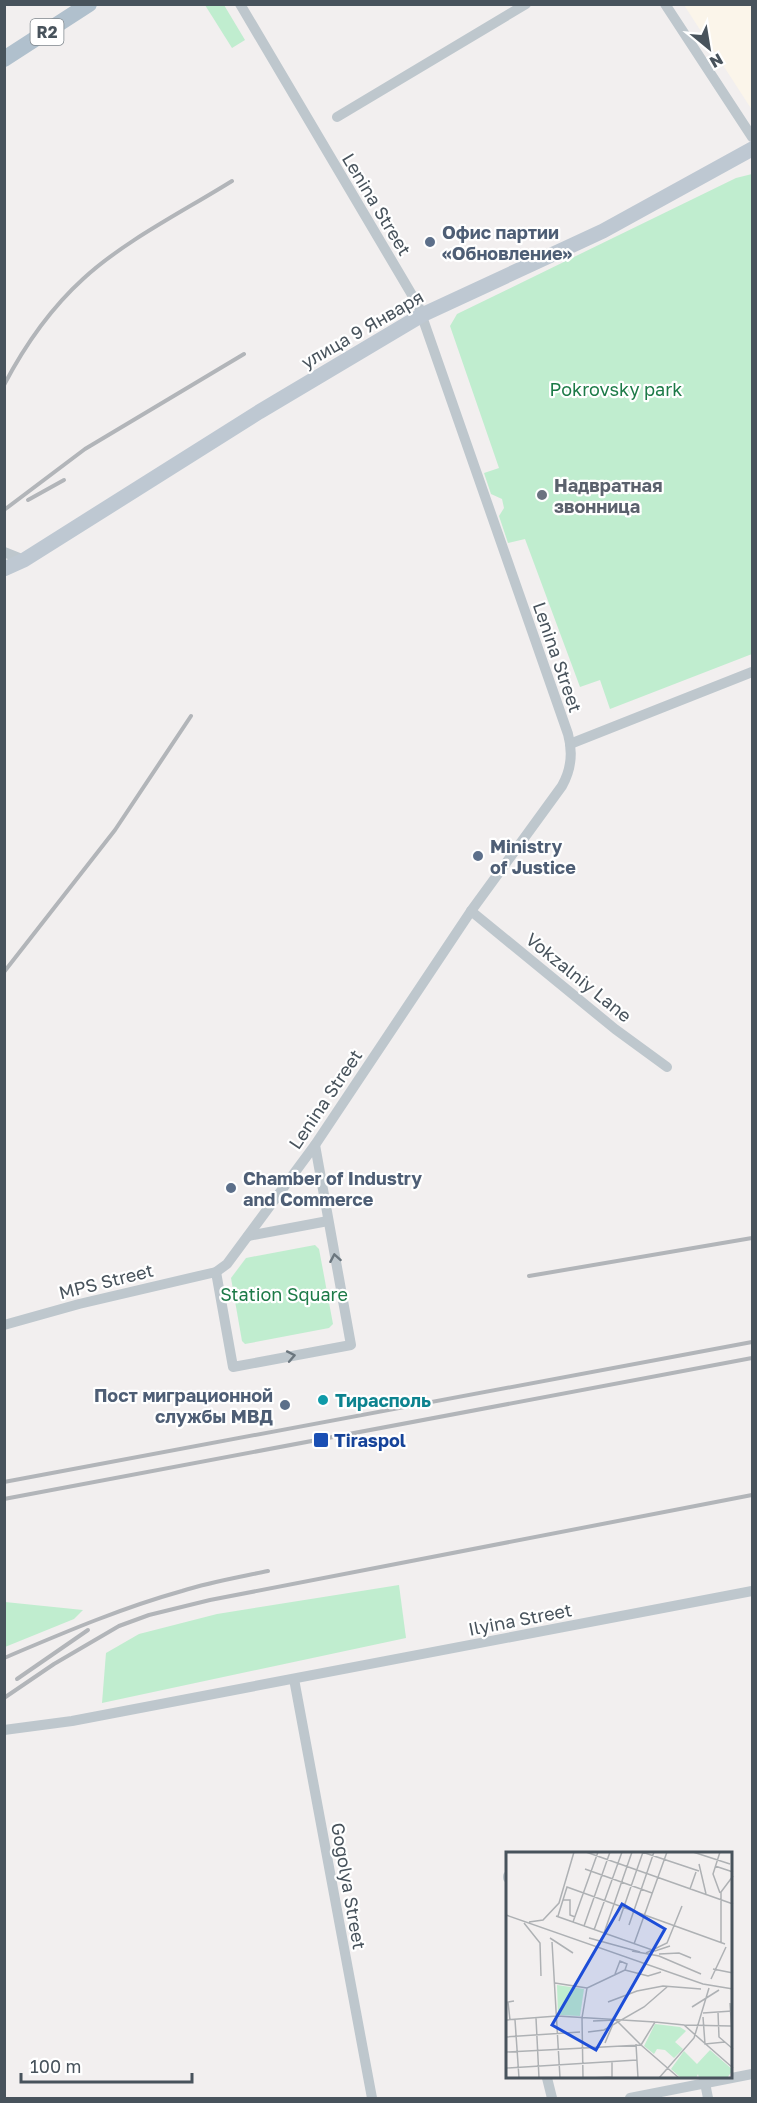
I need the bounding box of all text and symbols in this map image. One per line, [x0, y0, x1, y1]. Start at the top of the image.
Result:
north arrow [679, 18, 739, 78]
road number: R2 [30, 19, 63, 45]
text: N [706, 49, 727, 73]
street label: Lenina Street [338, 149, 416, 259]
place label: Офис партии «Обновление» [442, 221, 573, 264]
marker: Офис партии «Обновление» [423, 235, 437, 249]
street label: улица 9 Января [297, 285, 427, 373]
park label: Pokrovsky park [550, 378, 682, 400]
place label: Надвратная звонница [554, 474, 662, 517]
marker: Надвратная звонница [535, 488, 549, 502]
street label: Lenina Street [529, 599, 587, 715]
place label: Ministry of Justice [490, 835, 576, 878]
marker: Ministry of Justice [471, 849, 485, 863]
street label: Vokzalniy Lane [522, 928, 636, 1026]
street label: Lenina Street [284, 1045, 366, 1153]
place label: Chamber of Industry and Commerce [243, 1167, 422, 1210]
marker: Chamber of Industry and Commerce [224, 1181, 238, 1195]
one-way arrow [329, 1253, 342, 1263]
street label: MPS Street [56, 1259, 156, 1303]
park label: Station Square [220, 1283, 348, 1305]
one-way arrow [286, 1350, 296, 1363]
place label: Пост миграционной службы МВД [94, 1384, 273, 1427]
place label: Тирасполь [335, 1389, 431, 1411]
marker: Тирасполь [316, 1393, 330, 1407]
marker: Пост миграционной службы МВД [278, 1398, 292, 1412]
place label: Tiraspol [334, 1429, 406, 1451]
marker: Tiraspol [312, 1431, 330, 1449]
street label: Ilyina Street [466, 1598, 574, 1640]
street label: Gogolya Street [327, 1821, 371, 1951]
inset map [506, 1852, 733, 2079]
scale bar [21, 2046, 192, 2084]
text: 100 m [30, 2055, 81, 2077]

